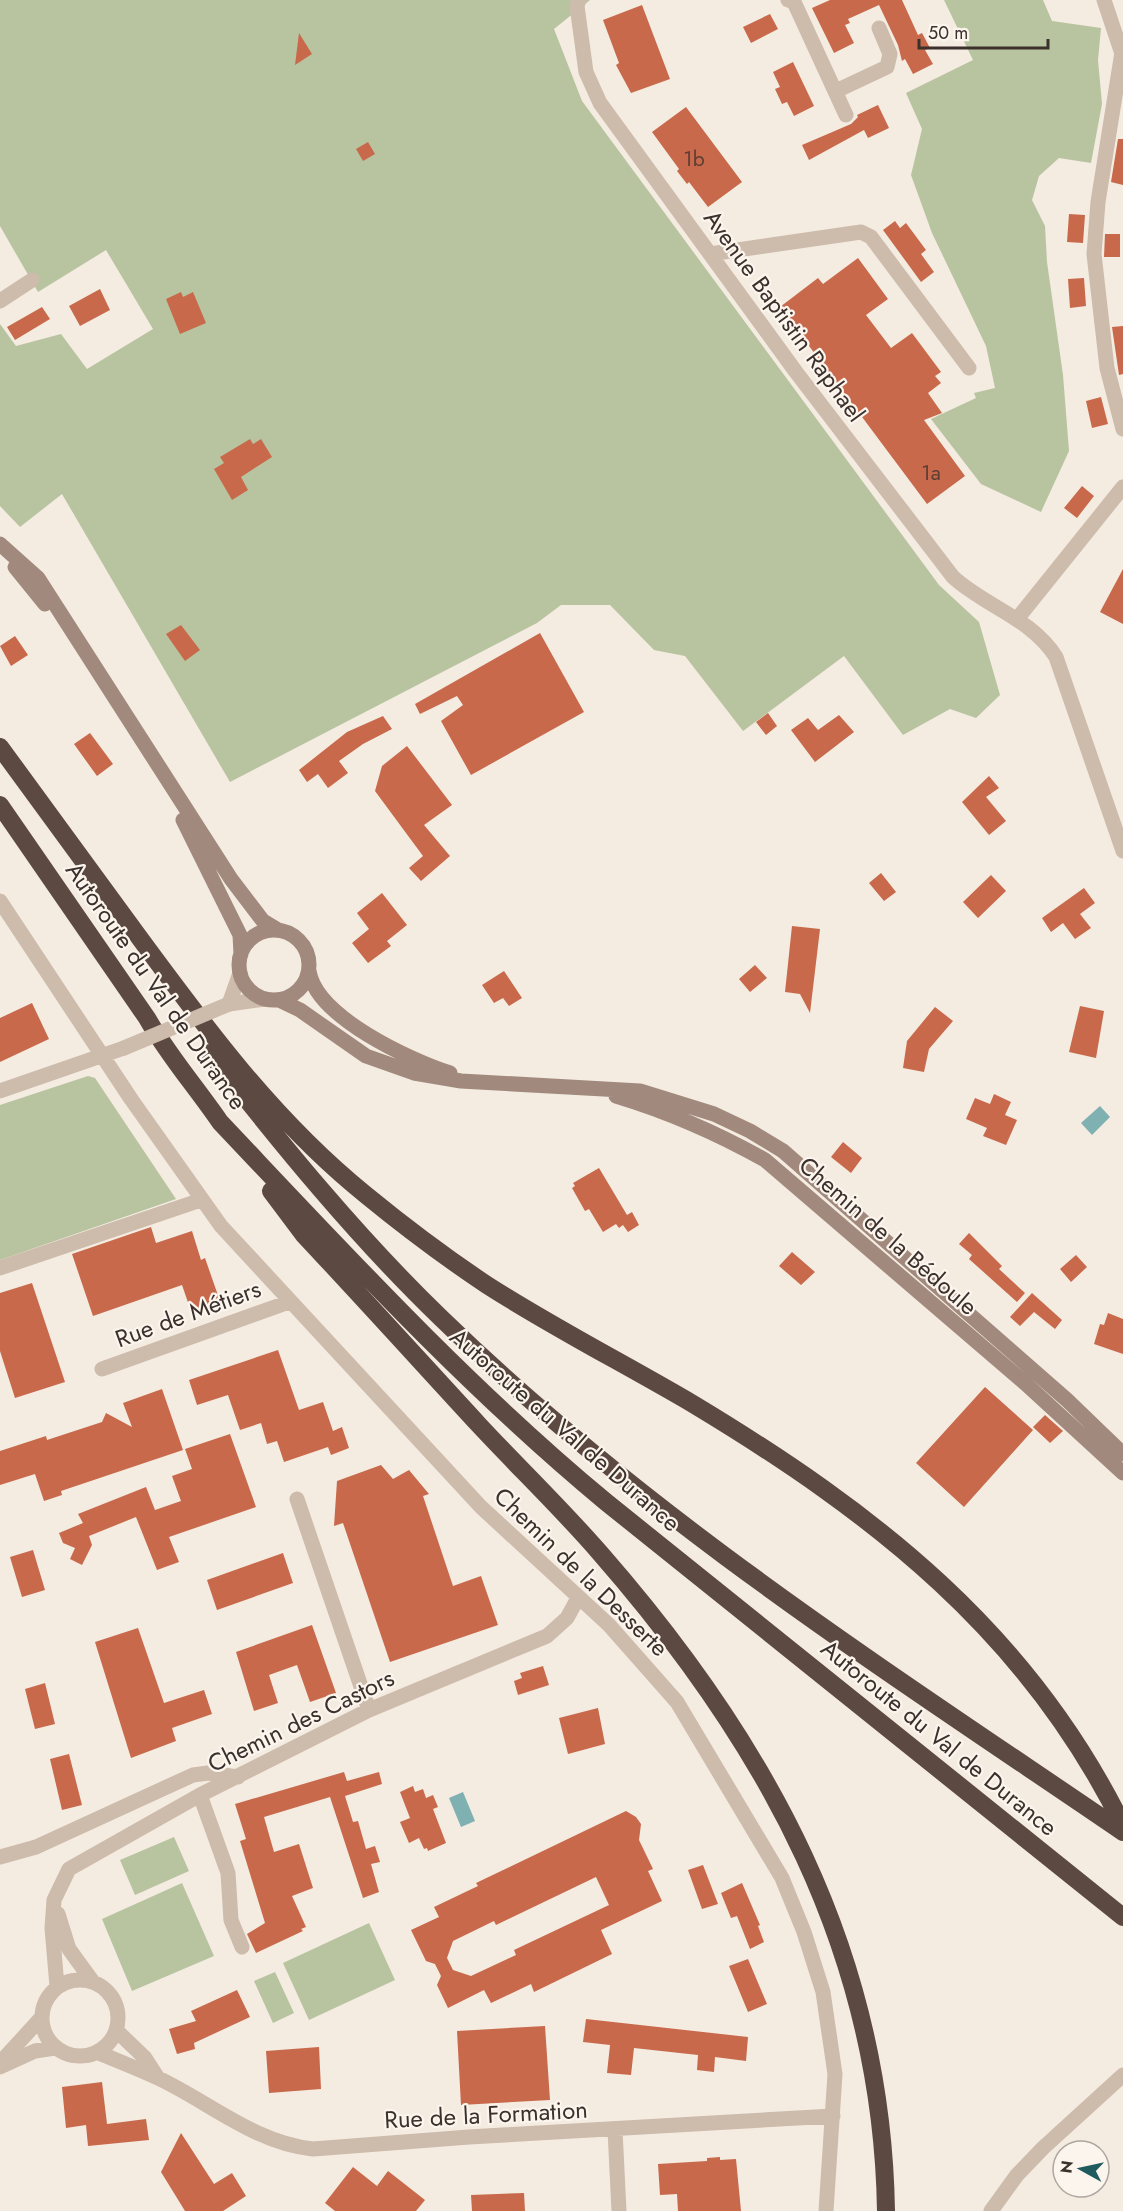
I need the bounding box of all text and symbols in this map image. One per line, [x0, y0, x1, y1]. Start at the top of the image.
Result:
scale bar [919, 12, 1048, 50]
text: 50 m [928, 20, 968, 46]
house number: 1b [683, 144, 705, 174]
street label: Avenue Baptistin Raphael [695, 202, 873, 429]
house number: 1a [921, 458, 941, 488]
street label: Autoroute du Val de Durance [57, 855, 255, 1117]
street label: Chemin de la Bédoule [791, 1148, 985, 1323]
street label: Rue de Métiers [110, 1271, 266, 1356]
street label: Autoroute du Val de Durance [442, 1320, 688, 1540]
street label: Chemin de la Desserte [486, 1479, 676, 1664]
street label: Autoroute du Val de Durance [814, 1631, 1065, 1844]
street label: Chemin des Castors [202, 1660, 400, 1781]
street label: Rue de la Formation [383, 2092, 589, 2137]
north arrow [1051, 2139, 1111, 2199]
text: N [1054, 2159, 1079, 2175]

